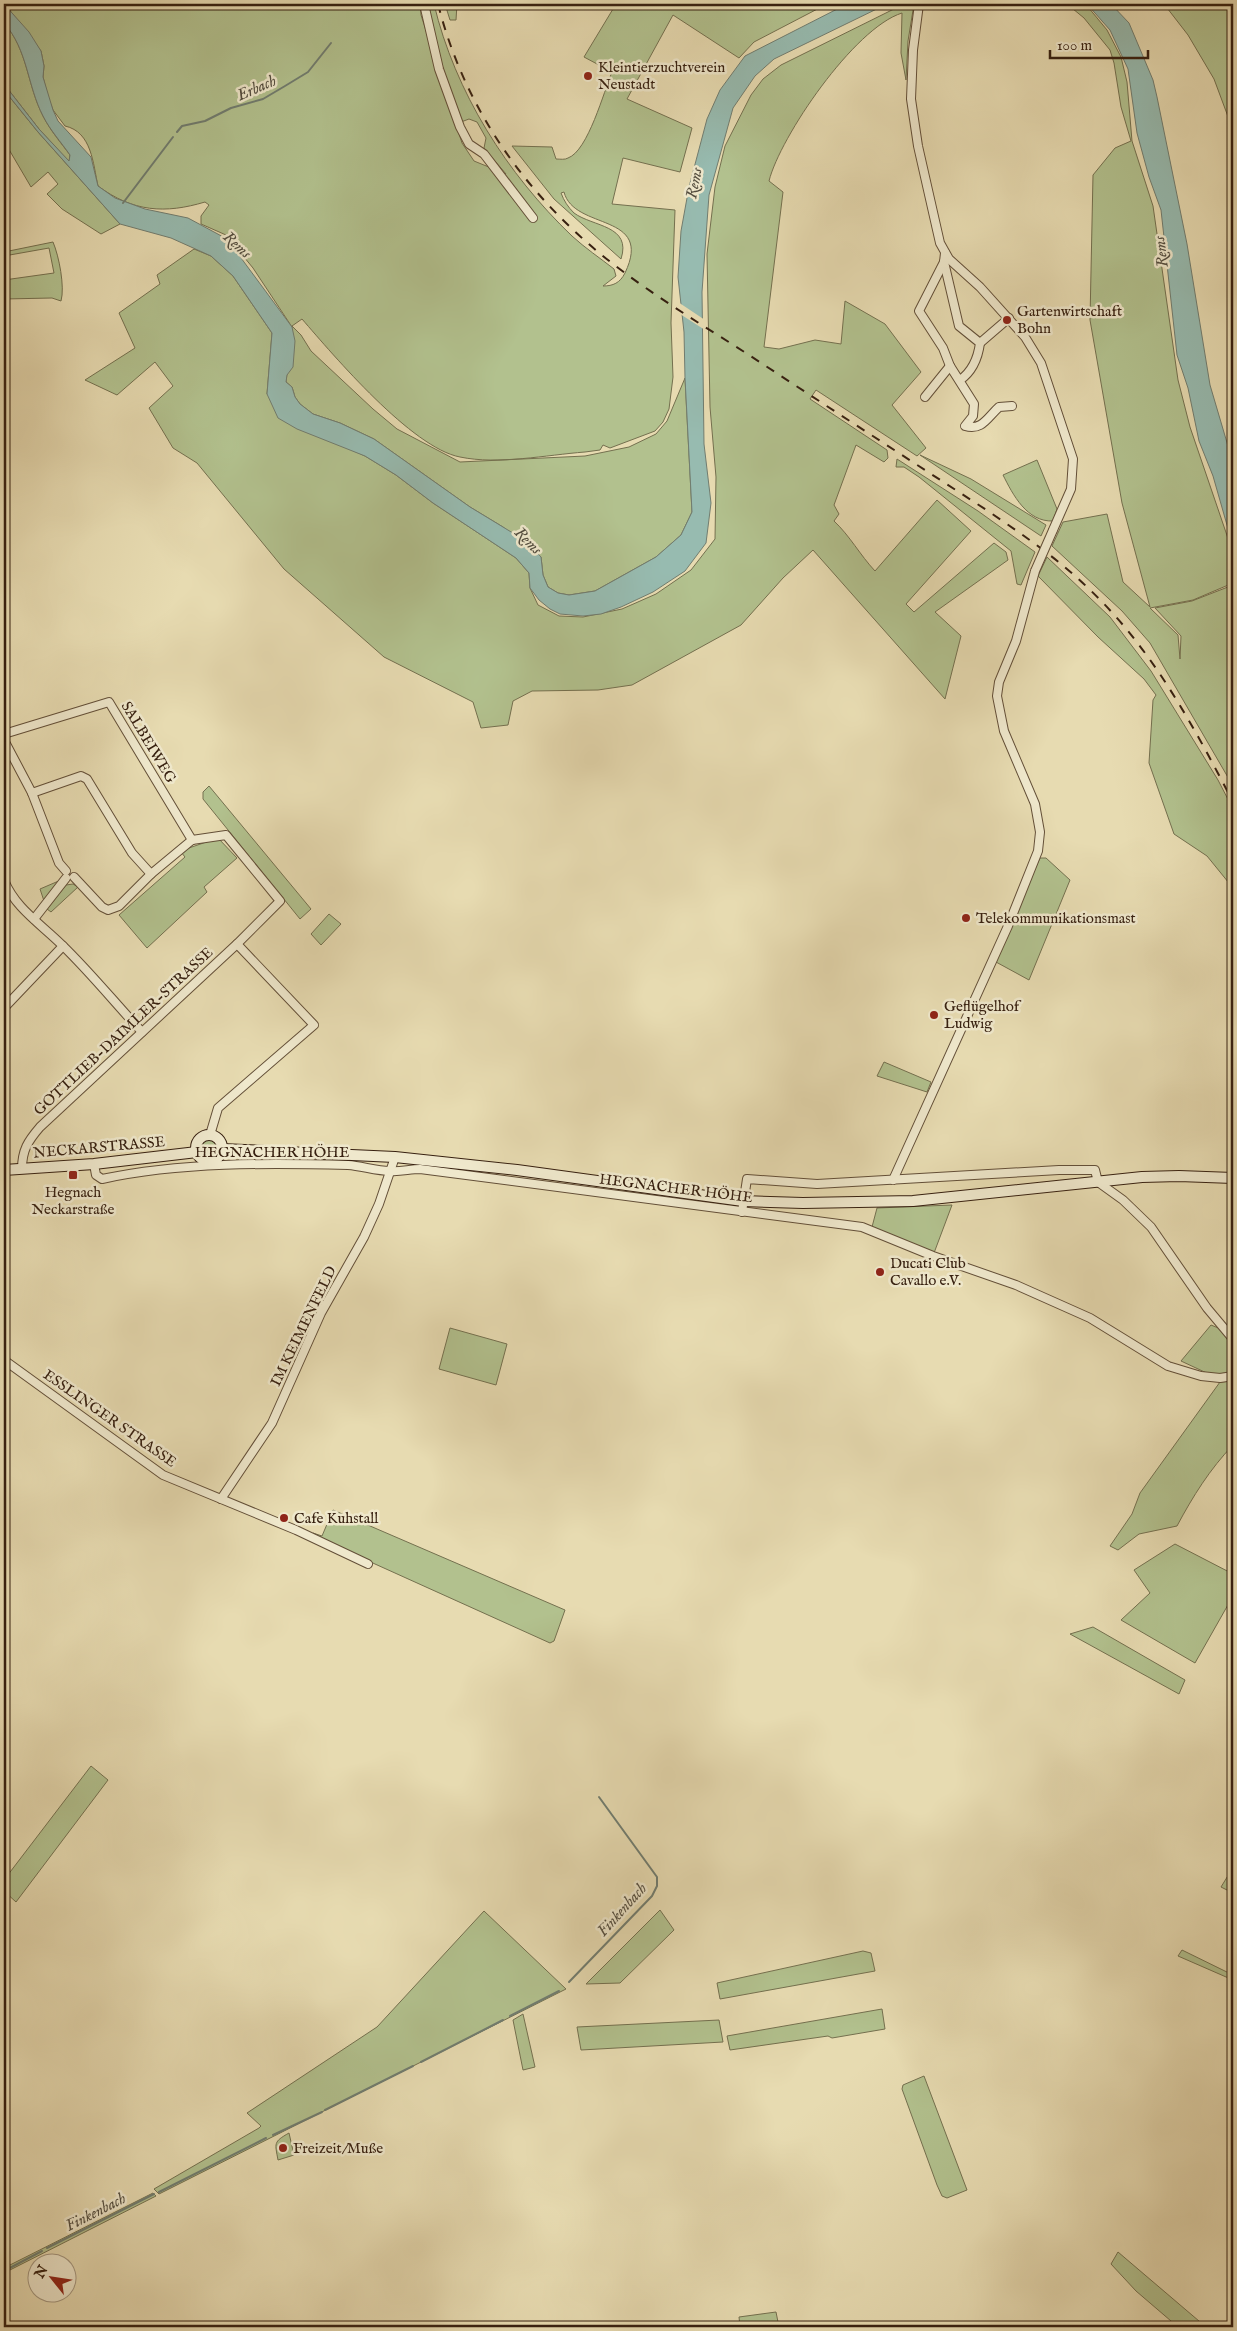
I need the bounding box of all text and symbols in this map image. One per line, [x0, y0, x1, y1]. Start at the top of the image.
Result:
scale bar [1050, 28, 1147, 60]
text: 100 m [1057, 36, 1093, 55]
place label: Kleintierzuchtverein Neustadt [598, 58, 725, 94]
marker: Kleintierzuchtverein Neustadt [582, 70, 594, 82]
water label: Erbach [233, 71, 280, 107]
water label: Rems [682, 166, 708, 201]
water label: Rems [218, 228, 255, 264]
water label: Rems [1150, 235, 1174, 269]
place label: Gartenwirtschaft Bohn [1017, 302, 1122, 338]
marker: Gartenwirtschaft Bohn [1001, 314, 1013, 326]
water label: Rems [509, 523, 546, 560]
street label: SALBEIWEG [117, 698, 180, 787]
place label: Telekommunikationsmast [976, 909, 1136, 928]
marker: Telekommunikationsmast [960, 912, 972, 924]
street label: GOTTLIEB-DAIMLER-STRASSE [30, 943, 217, 1120]
place label: Geflügelhof Ludwig [944, 997, 1022, 1033]
marker: Geflügelhof Ludwig [928, 1009, 940, 1021]
street label: NECKARSTRASSE [32, 1132, 166, 1163]
street label: HEGNACHER HÖHE [195, 1143, 349, 1162]
marker: Hegnach Neckarstraße [67, 1169, 79, 1181]
street label: HEGNACHER HÖHE [598, 1170, 754, 1207]
place label: Hegnach Neckarstraße [32, 1183, 115, 1219]
place label: Ducati Club Cavallo e.V. [890, 1254, 966, 1290]
street label: IM KEIMENFELD [266, 1263, 341, 1390]
marker: Ducati Club Cavallo e.V. [874, 1266, 886, 1278]
street label: ESSLINGER STRASSE [39, 1365, 180, 1472]
place label: Cafe Kuhstall [294, 1509, 379, 1528]
marker: Cafe Kuhstall [278, 1512, 290, 1524]
water label: Finkenbach [593, 1879, 652, 1941]
place label: Freizeit/Muße [293, 2139, 383, 2158]
marker: Freizeit/Muße [277, 2142, 289, 2154]
water label: Finkenbach [62, 2189, 130, 2236]
north arrow [28, 2254, 78, 2304]
text: N [30, 2262, 52, 2283]

